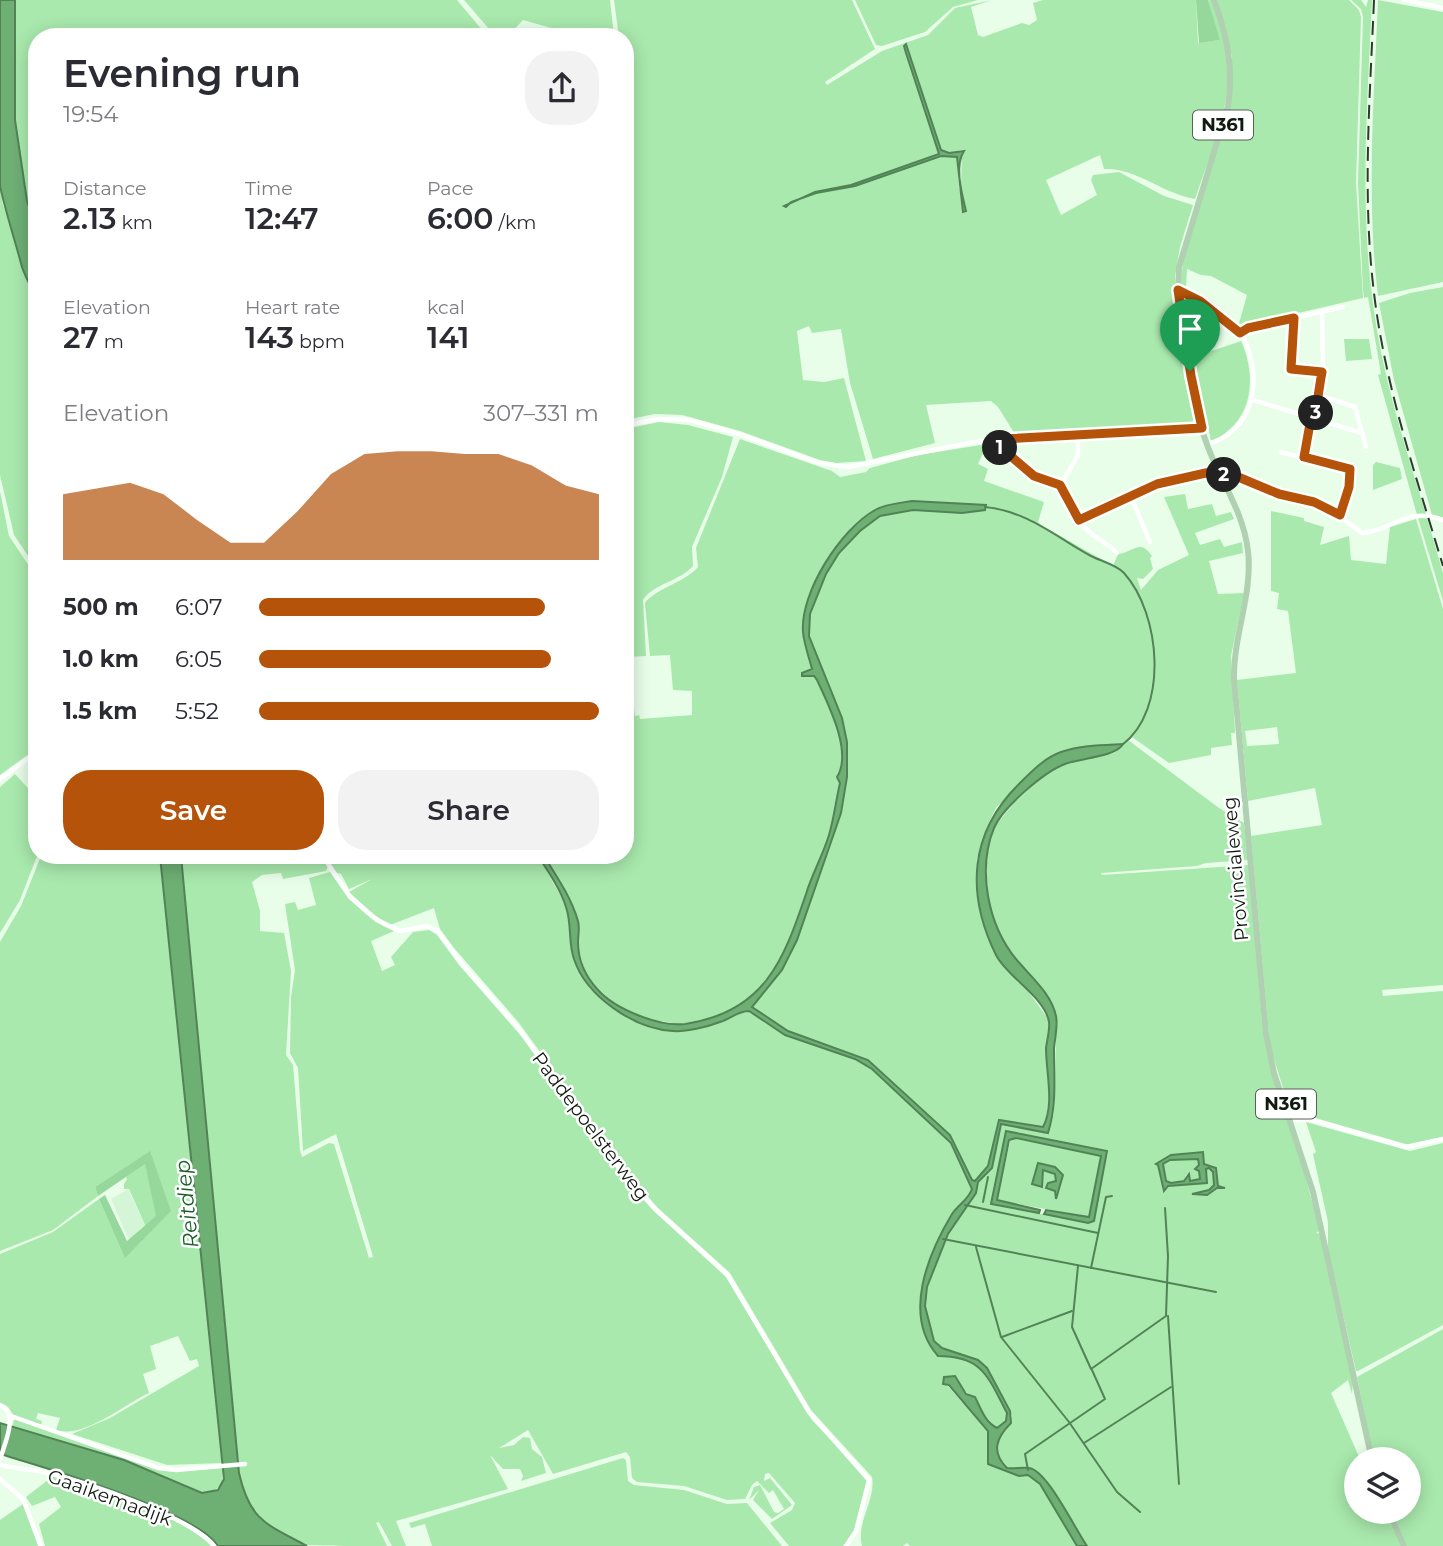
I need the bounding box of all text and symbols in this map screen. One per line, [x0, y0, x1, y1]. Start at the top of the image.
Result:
text: Evening run [63, 50, 301, 97]
button: share [525, 51, 599, 125]
text: 19:54 [63, 100, 118, 128]
road number: N361 [1193, 110, 1253, 140]
text: Distance [63, 177, 146, 200]
text: Time [245, 177, 293, 200]
text: Pace [427, 177, 474, 200]
text: 2.13 [63, 200, 117, 237]
text: 12:47 [245, 200, 318, 237]
text: 6:00 [427, 200, 494, 237]
text: km [117, 211, 153, 234]
text: /km [494, 211, 536, 234]
text: Elevation [63, 296, 151, 319]
text: Heart rate [245, 296, 340, 319]
text: kcal [427, 296, 465, 319]
pin [1160, 299, 1220, 371]
icon: arrive [1171, 310, 1209, 348]
text: 27 [63, 319, 99, 356]
text: 143 [245, 319, 294, 356]
text: 141 [427, 319, 469, 356]
text: m [99, 330, 124, 353]
text: bpm [294, 330, 345, 353]
pin: 3 [1298, 396, 1334, 430]
text: Elevation [63, 399, 169, 427]
text: 307–331 m [483, 399, 599, 427]
text: 3 [1310, 401, 1321, 424]
pin: 1 [982, 430, 1018, 466]
text: 1 [996, 436, 1003, 459]
pin: 2 [1206, 458, 1242, 492]
text: 2 [1218, 463, 1229, 486]
text: 500 m [63, 593, 139, 621]
text: 6:07 [175, 593, 222, 621]
text: 1.0 km [63, 645, 139, 673]
text: 6:05 [175, 645, 222, 673]
text: 1.5 km [63, 697, 137, 725]
text: 5:52 [175, 697, 219, 725]
button: Save [63, 770, 324, 850]
button: Share [338, 770, 599, 850]
street label: Provincialeweg [1218, 796, 1253, 942]
street label: Paddepoelsterweg [527, 1047, 654, 1205]
road number: N361 [1256, 1090, 1316, 1119]
water label: Reitdiep [169, 1159, 204, 1249]
map controls [1344, 1447, 1421, 1524]
button: layers [1344, 1447, 1421, 1524]
street label: Gaaikemadijk [45, 1464, 176, 1531]

